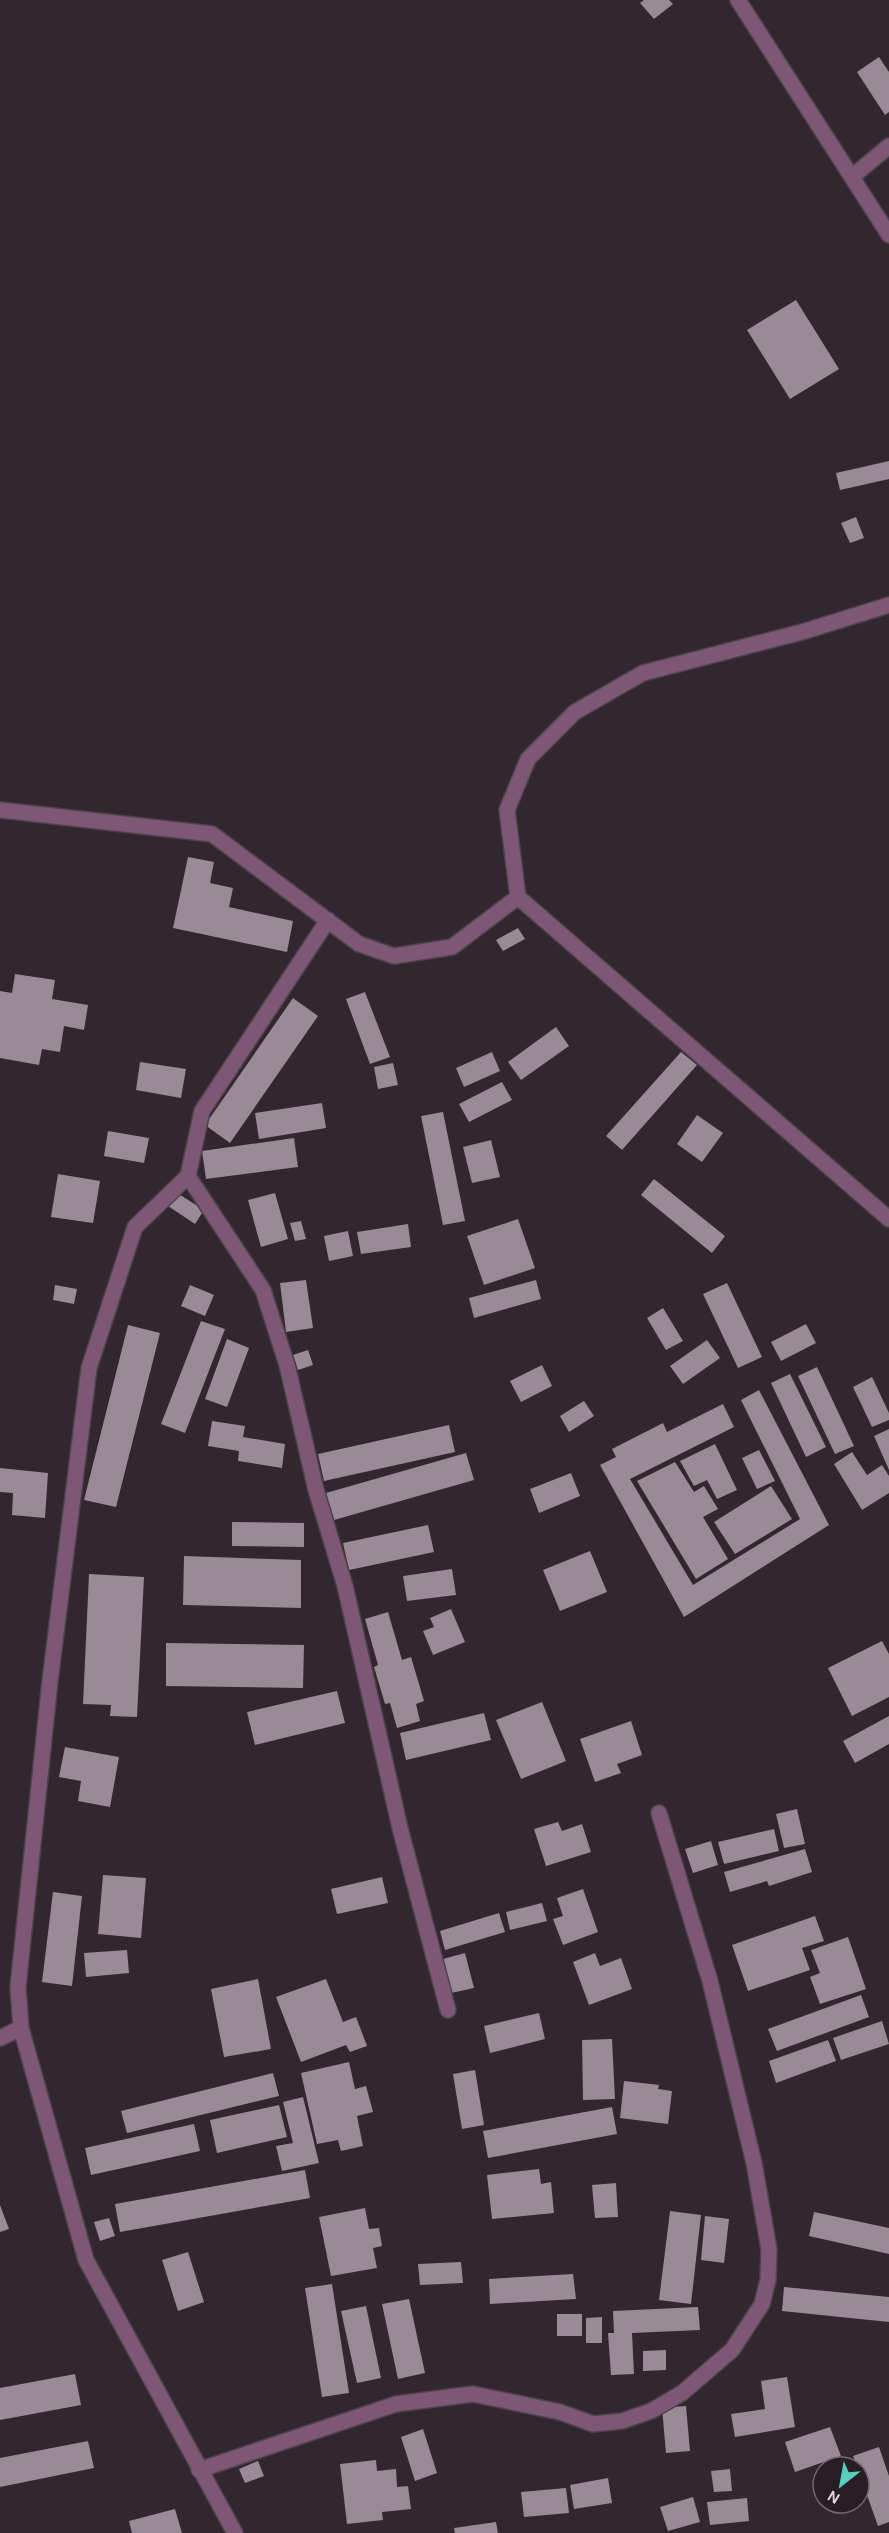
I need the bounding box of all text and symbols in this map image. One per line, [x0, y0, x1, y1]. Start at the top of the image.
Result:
north arrow [811, 2455, 871, 2515]
text: N [824, 2486, 843, 2509]

